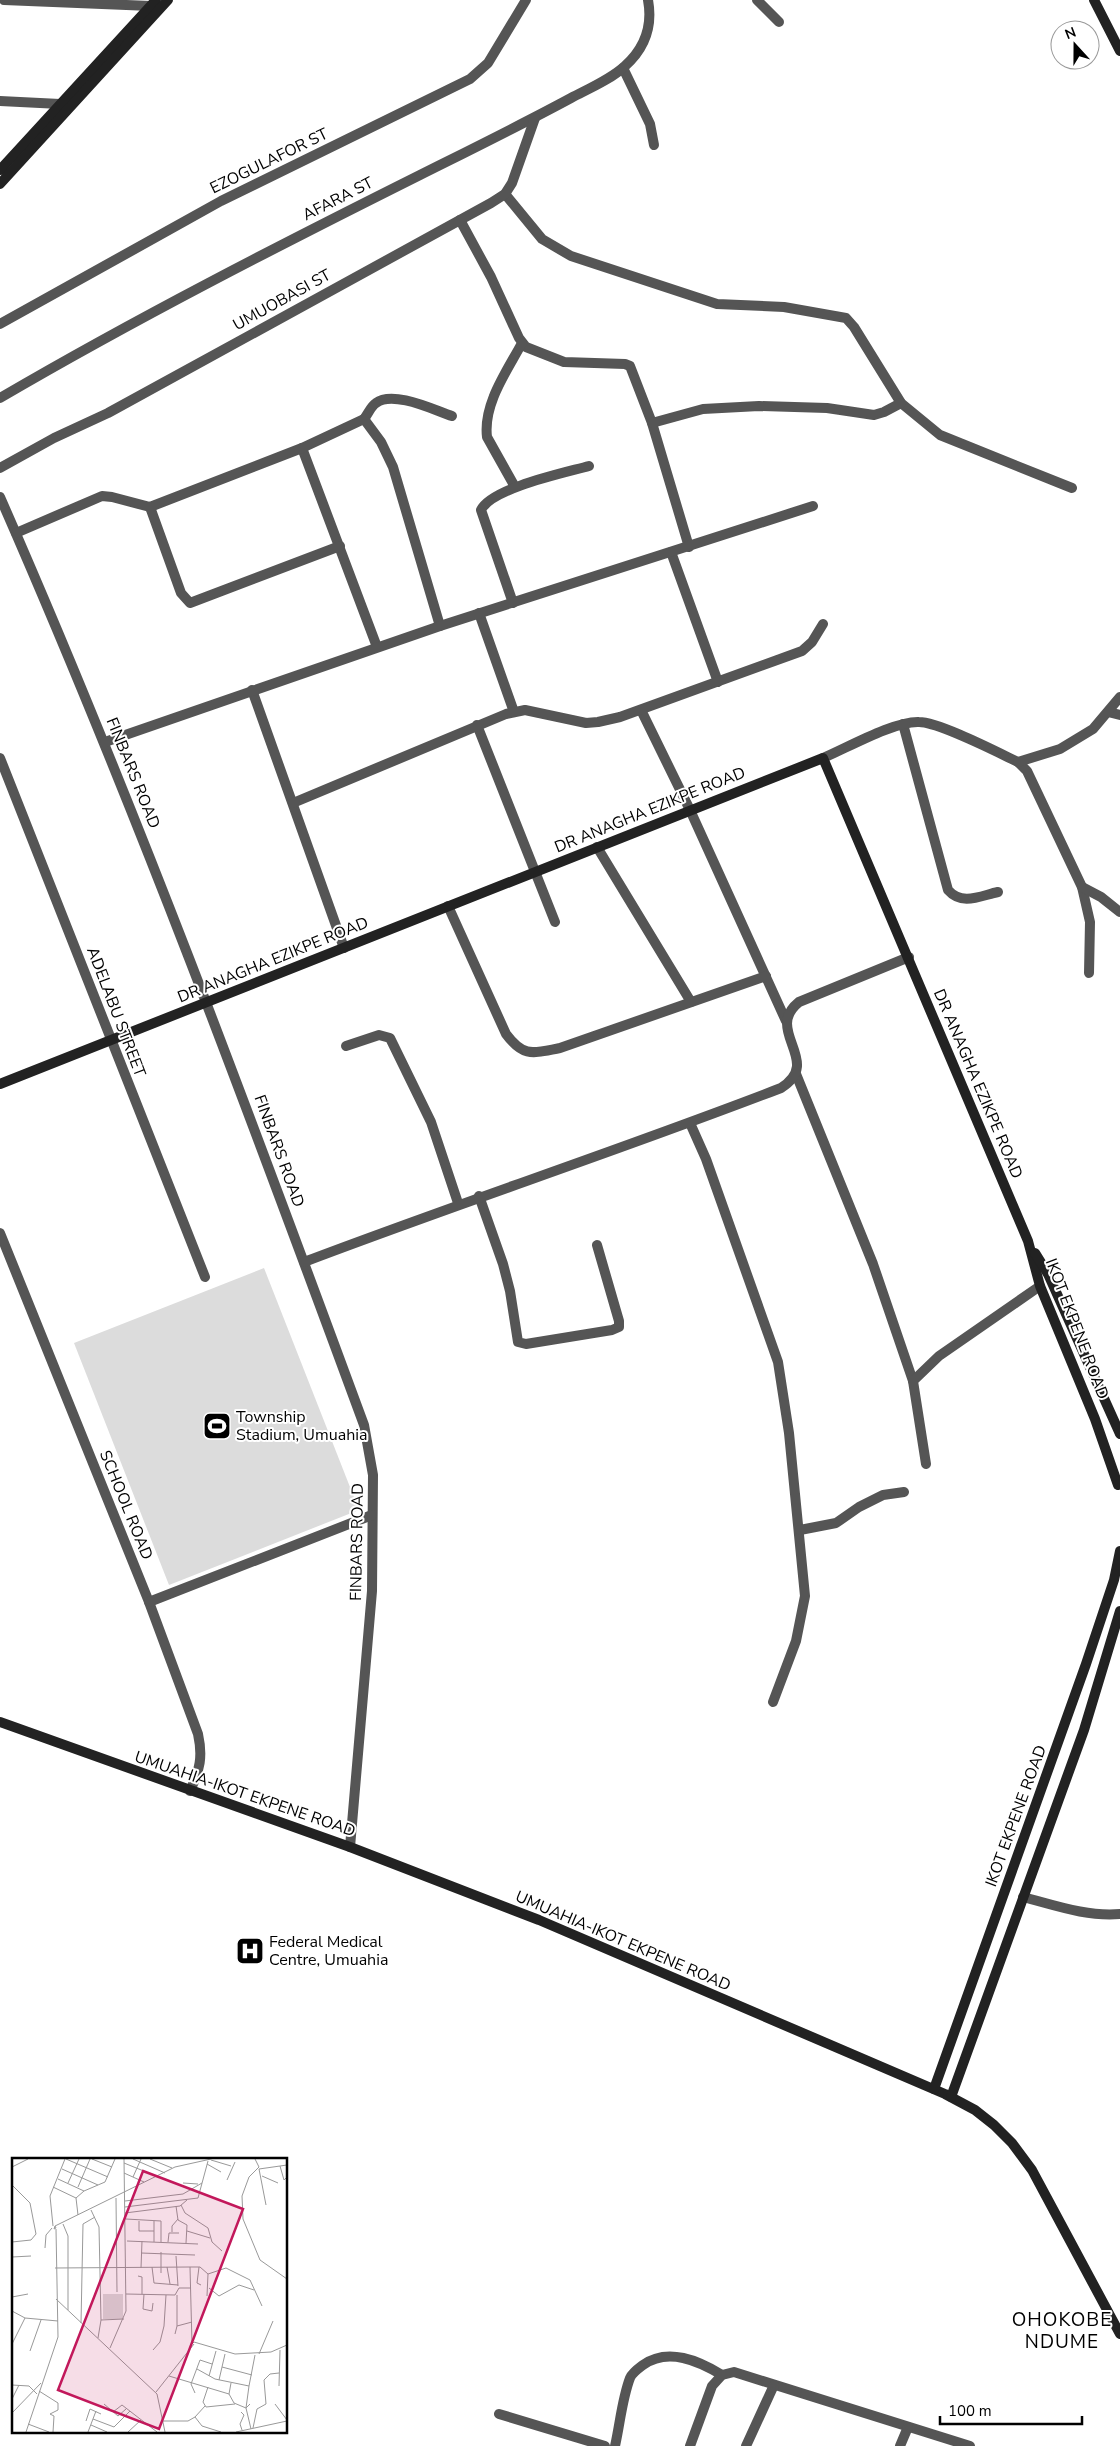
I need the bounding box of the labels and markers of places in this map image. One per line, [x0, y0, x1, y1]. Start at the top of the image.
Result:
place label: Township Stadium, Umuahia [236, 1406, 367, 1446]
sports icon: Township Stadium, Umuahia [202, 1411, 232, 1441]
place label: Federal Medical Centre, Umuahia [269, 1931, 388, 1971]
hospital icon: Federal Medical Centre, Umuahia [235, 1936, 265, 1966]

